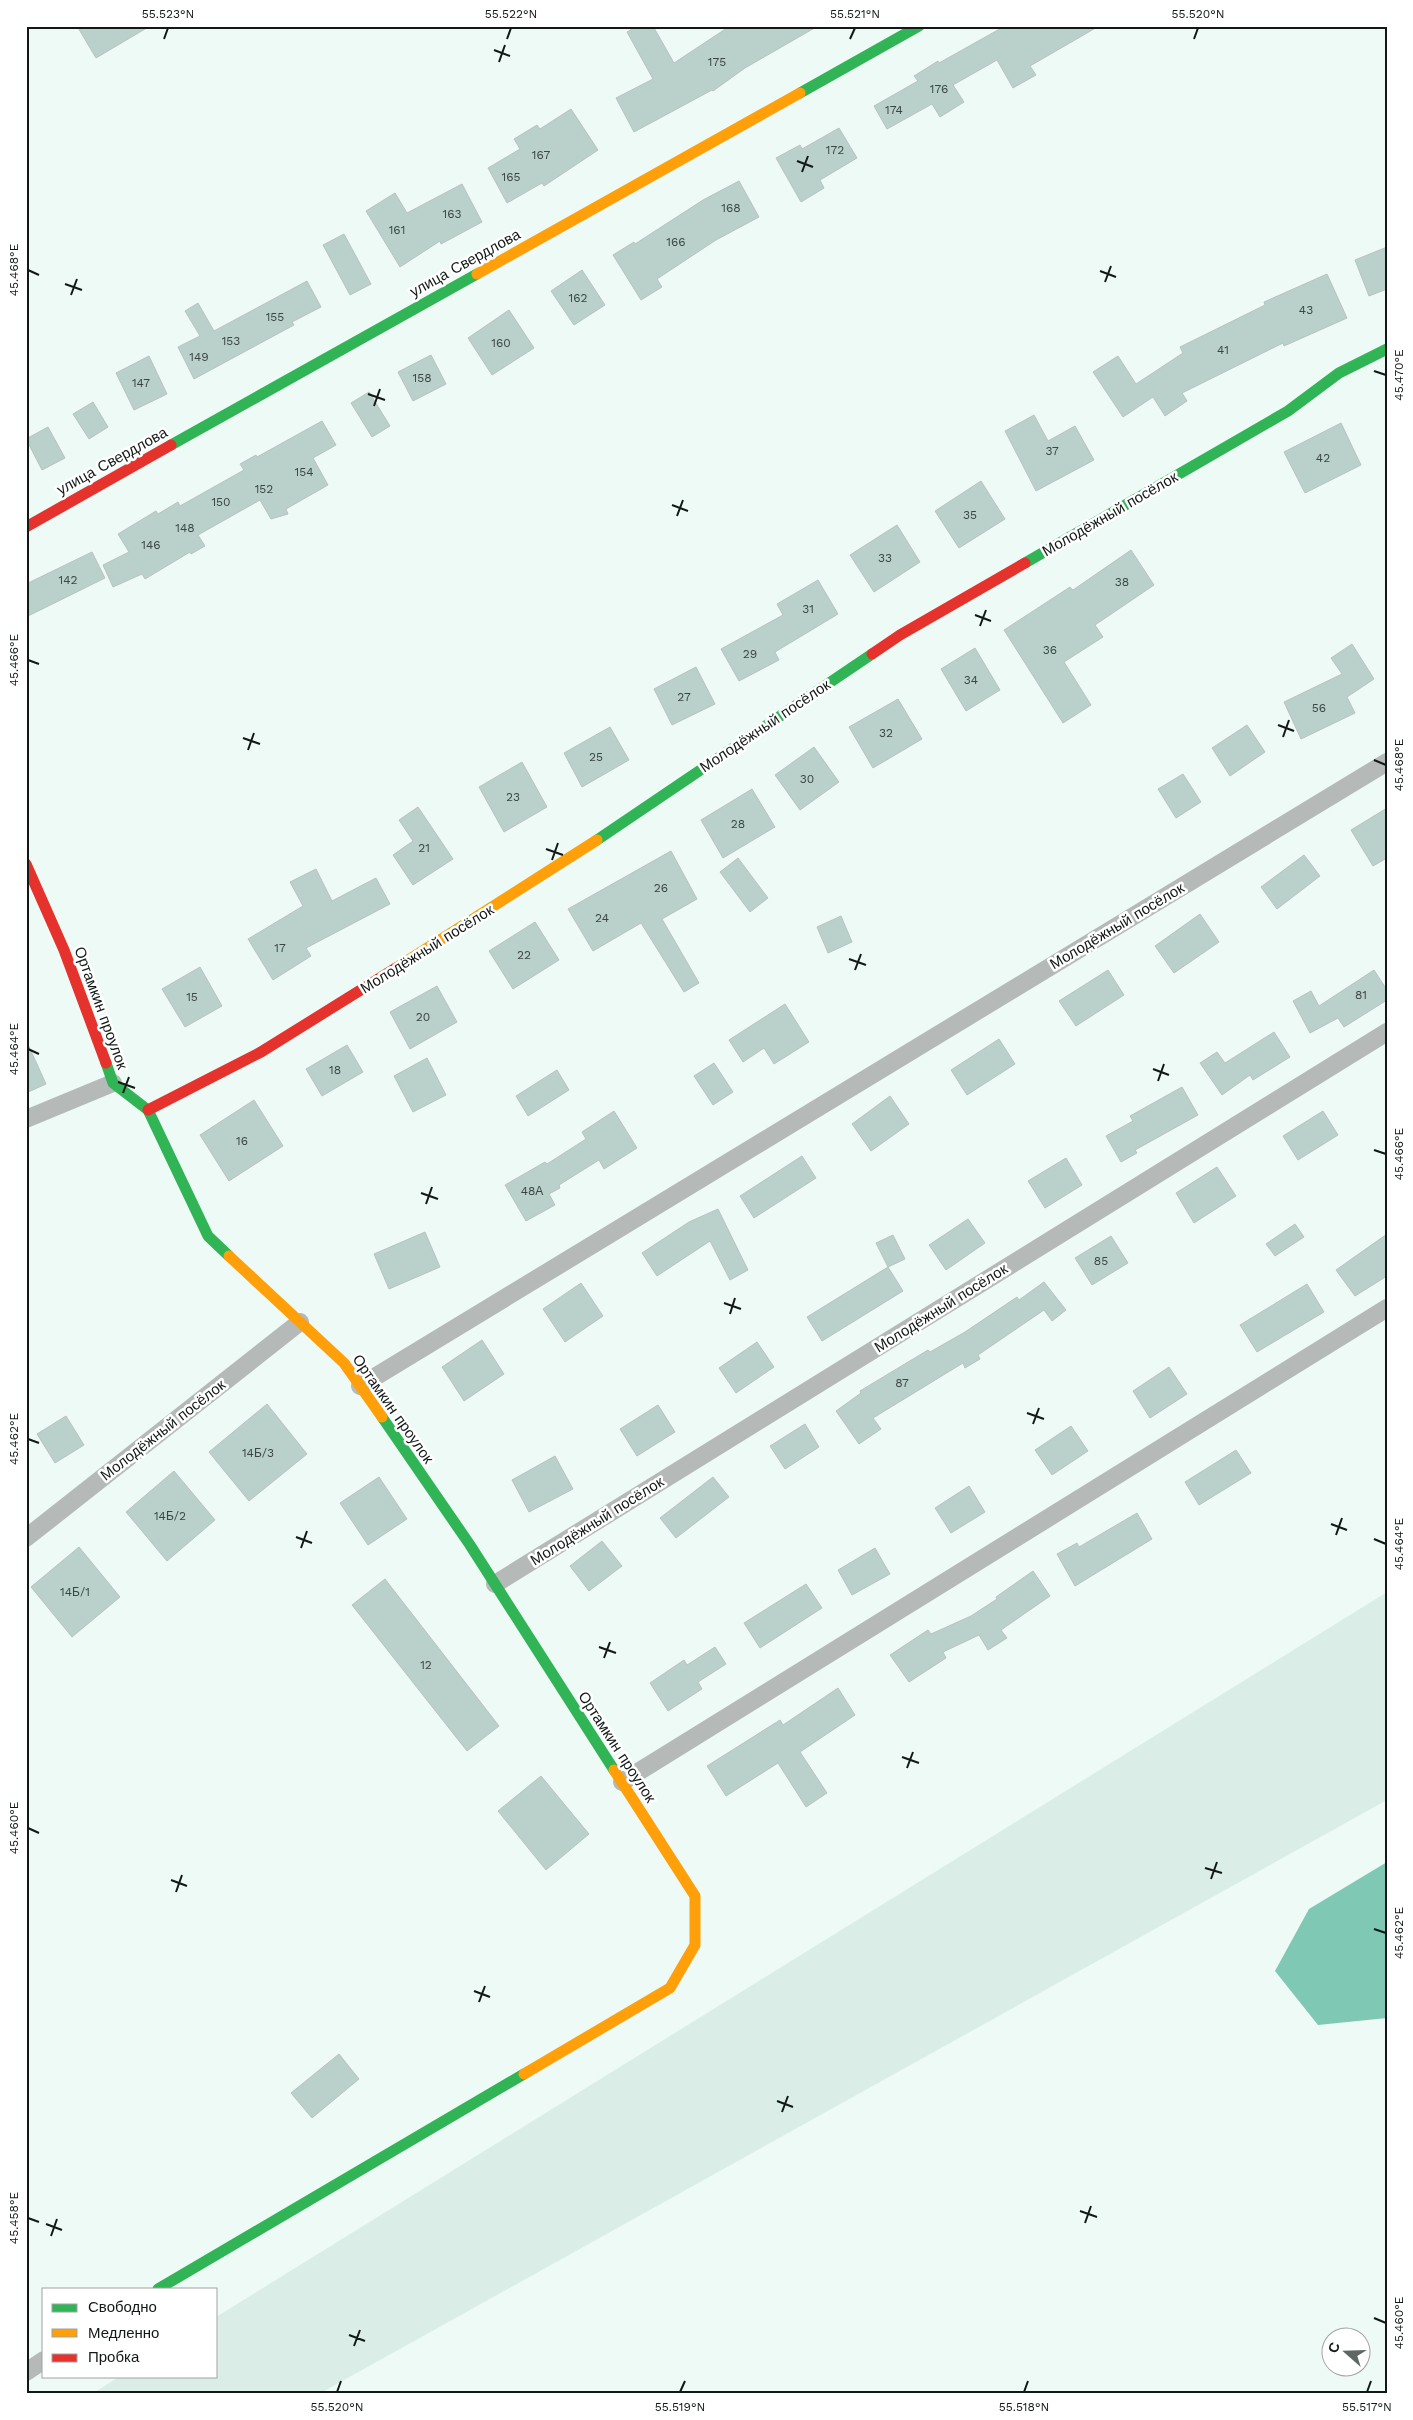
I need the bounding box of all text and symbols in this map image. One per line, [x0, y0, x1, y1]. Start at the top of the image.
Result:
text: 55.523°N [142, 7, 194, 21]
text: 55.522°N [485, 7, 537, 21]
text: 55.521°N [830, 7, 880, 21]
text: 55.520°N [1172, 7, 1224, 21]
house number: 175 [708, 55, 726, 69]
house number: 176 [930, 82, 948, 96]
house number: 174 [885, 103, 903, 117]
house number: 172 [826, 143, 844, 157]
house number: 167 [532, 148, 551, 162]
house number: 165 [502, 170, 520, 184]
house number: 168 [721, 201, 741, 215]
house number: 163 [443, 207, 461, 221]
house number: 161 [389, 223, 405, 237]
street label: улица Свердлова [407, 225, 524, 301]
house number: 166 [666, 235, 686, 249]
text: 45.468°E [7, 243, 21, 296]
house number: 162 [569, 291, 587, 305]
house number: 43 [1299, 303, 1313, 317]
house number: 155 [266, 310, 284, 324]
house number: 153 [222, 334, 240, 348]
house number: 160 [491, 336, 511, 350]
house number: 41 [1217, 343, 1229, 357]
text: 45.470°E [1392, 349, 1406, 401]
house number: 149 [189, 350, 209, 364]
house number: 158 [412, 371, 432, 385]
house number: 147 [132, 376, 150, 390]
street label: улица Свердлова [54, 423, 171, 499]
house number: 37 [1045, 444, 1059, 458]
house number: 42 [1316, 451, 1330, 465]
house number: 154 [295, 465, 314, 479]
street label: Молодёжный посёлок [1039, 468, 1181, 560]
house number: 152 [255, 482, 273, 496]
house number: 150 [211, 495, 231, 509]
house number: 35 [963, 508, 977, 522]
house number: 148 [175, 521, 195, 535]
house number: 146 [141, 538, 161, 552]
house number: 33 [878, 551, 892, 565]
house number: 142 [58, 573, 78, 587]
house number: 38 [1115, 575, 1129, 589]
house number: 31 [802, 602, 814, 616]
text: 45.466°E [7, 633, 21, 686]
house number: 36 [1043, 643, 1057, 657]
house number: 29 [743, 647, 757, 661]
house number: 34 [964, 673, 978, 687]
street label: Молодёжный посёлок [696, 675, 834, 776]
house number: 27 [677, 690, 691, 704]
house number: 56 [1312, 701, 1326, 715]
house number: 32 [879, 726, 893, 740]
text: 45.468°E [1392, 738, 1406, 791]
house number: 25 [589, 750, 603, 764]
house number: 30 [800, 772, 814, 786]
house number: 23 [506, 790, 520, 804]
house number: 28 [731, 817, 745, 831]
house number: 21 [418, 841, 430, 855]
street label: Молодёжный посёлок [1047, 879, 1188, 973]
house number: 26 [654, 881, 668, 895]
street label: Молодёжный посёлок [357, 900, 497, 997]
house number: 24 [595, 911, 609, 925]
house number: 17 [274, 941, 286, 955]
street label: Ортамкин проулок [70, 944, 132, 1072]
house number: 22 [517, 948, 531, 962]
house number: 81 [1355, 988, 1367, 1002]
house number: 15 [186, 990, 198, 1004]
house number: 20 [416, 1010, 430, 1024]
text: 45.464°E [7, 1022, 21, 1075]
house number: 18 [329, 1063, 341, 1077]
text: 45.466°E [1392, 1127, 1406, 1180]
house number: 16 [236, 1134, 248, 1148]
house number: 48А [521, 1184, 543, 1198]
house number: 85 [1094, 1254, 1108, 1268]
street label: Молодёжный посёлок [871, 1259, 1011, 1356]
street label: Ортамкин проулок [349, 1351, 438, 1467]
street label: Молодёжный посёлок [97, 1375, 229, 1484]
house number: 87 [895, 1376, 909, 1390]
text: 45.462°E [7, 1413, 21, 1465]
house number: 14Б/3 [242, 1446, 274, 1460]
street label: Молодёжный посёлок [527, 1472, 667, 1569]
house number: 14Б/2 [154, 1509, 186, 1523]
text: 45.464°E [1392, 1517, 1406, 1570]
house number: 14Б/1 [60, 1585, 90, 1599]
house number: 12 [420, 1658, 432, 1672]
street label: Ортамкин проулок [574, 1688, 660, 1806]
text: 45.460°E [7, 1801, 21, 1854]
text: 45.462°E [1392, 1907, 1406, 1959]
text: 45.458°E [7, 2192, 21, 2244]
legend [42, 2288, 218, 2378]
text: 45.460°E [1392, 2296, 1406, 2349]
text: Свободно [88, 2298, 157, 2316]
text: Медленно [88, 2324, 159, 2342]
north arrow [1320, 2328, 1370, 2378]
text: С [1325, 2340, 1343, 2355]
text: Пробка [88, 2348, 140, 2366]
text: 55.520°N [311, 2400, 363, 2414]
text: 55.519°N [655, 2400, 705, 2414]
text: 55.518°N [999, 2400, 1049, 2414]
text: 55.517°N [1342, 2400, 1392, 2414]

